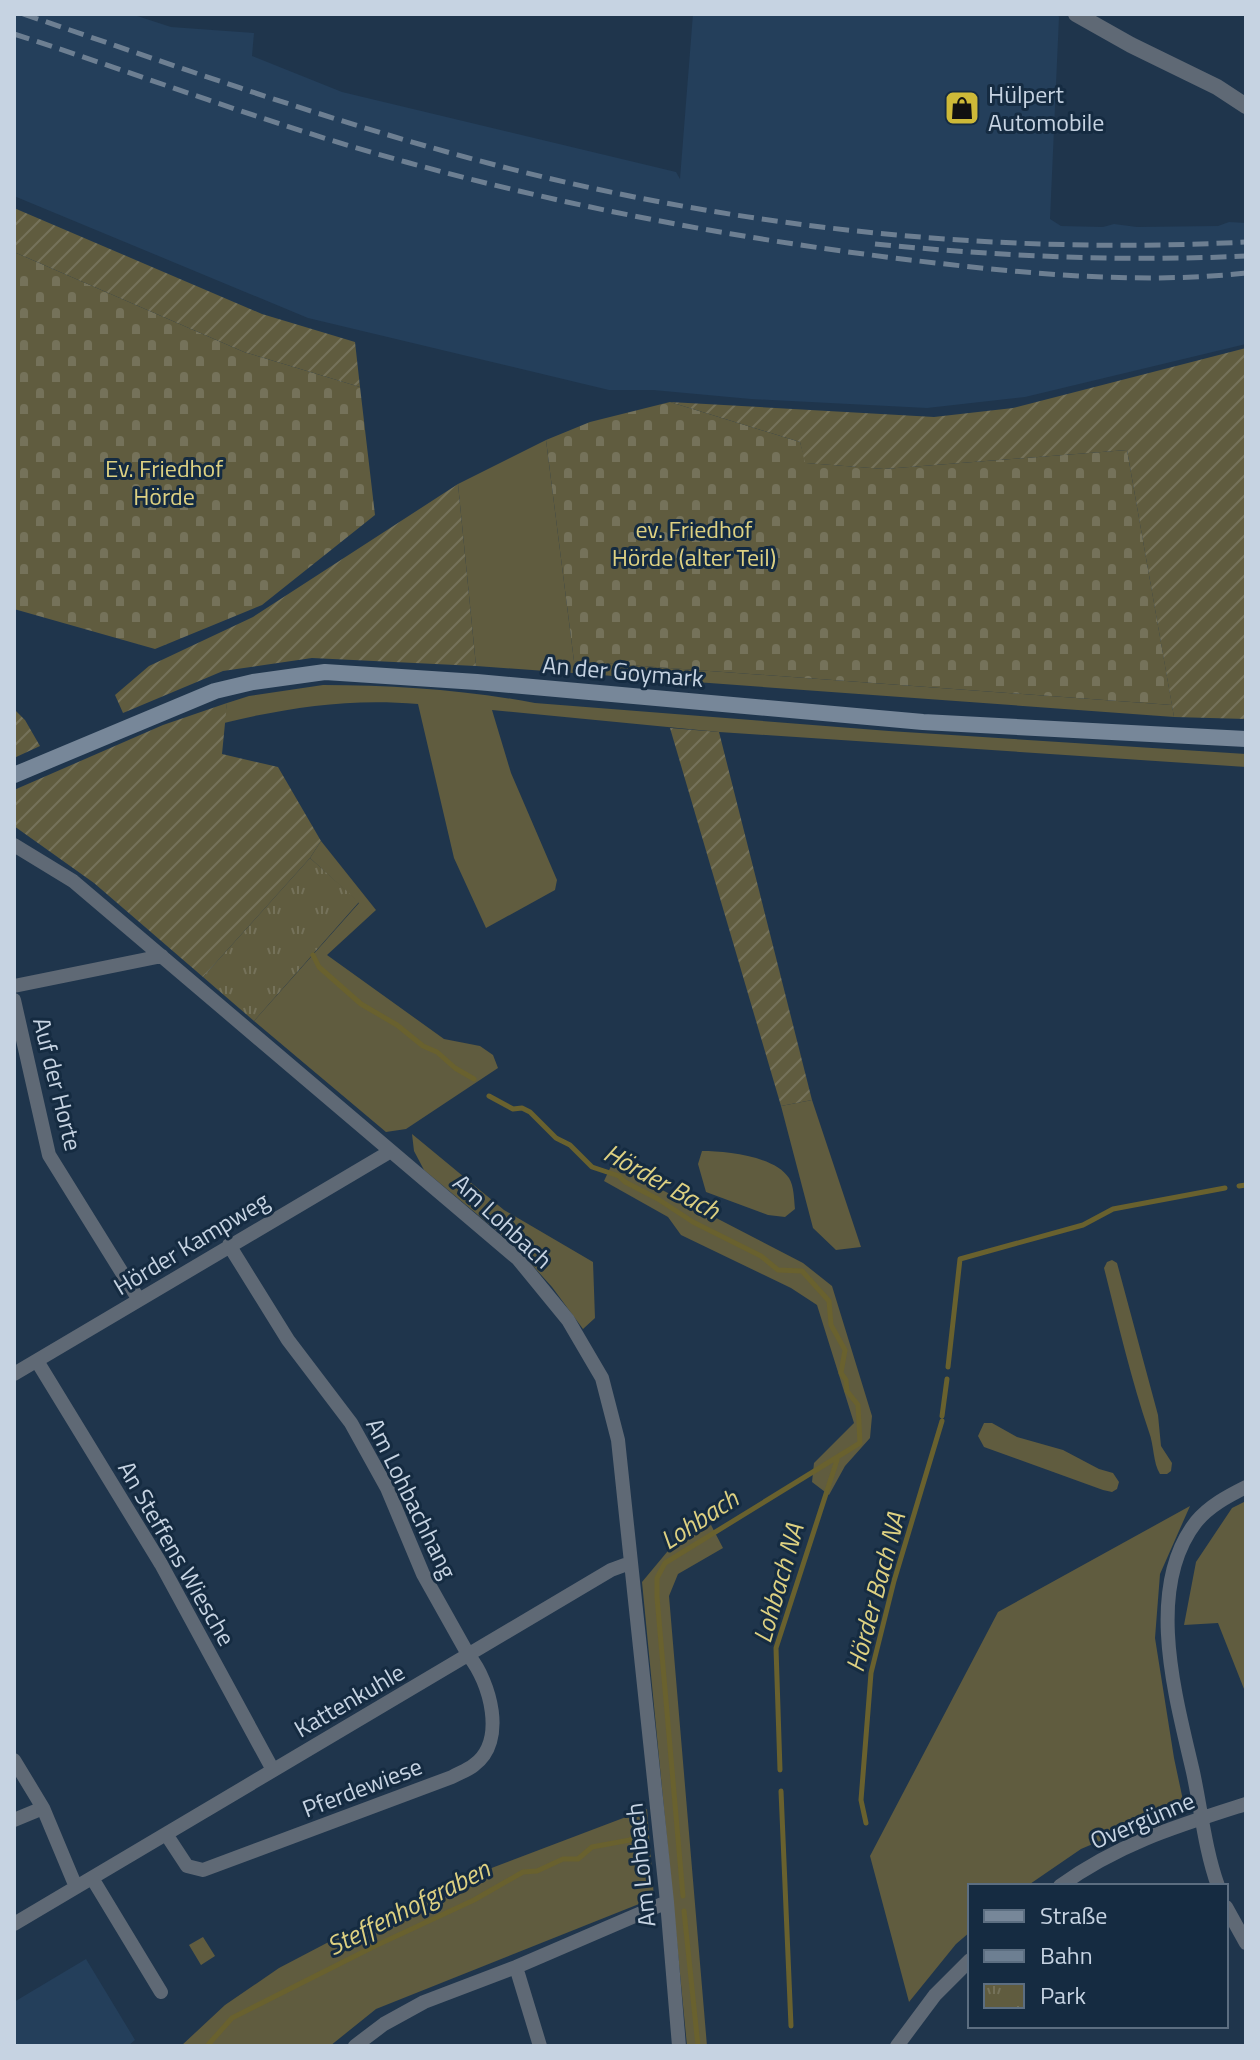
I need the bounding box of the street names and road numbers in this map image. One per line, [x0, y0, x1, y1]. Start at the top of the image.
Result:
street label: An der Goymark [541, 646, 706, 696]
street label: Auf der Horte [24, 1014, 92, 1154]
street label: Am Lohbach [445, 1165, 561, 1277]
street label: Hörder Kampweg [106, 1182, 276, 1304]
street label: Am Lohbachhang [358, 1412, 466, 1584]
street label: An Steffens Wiesche [109, 1454, 245, 1652]
street label: Kattenkuhle [287, 1654, 411, 1746]
street label: Pferdewiese [297, 1748, 427, 1826]
street label: Overgünne [1084, 1782, 1200, 1858]
street label: Am Lohbach [616, 1801, 664, 1929]

